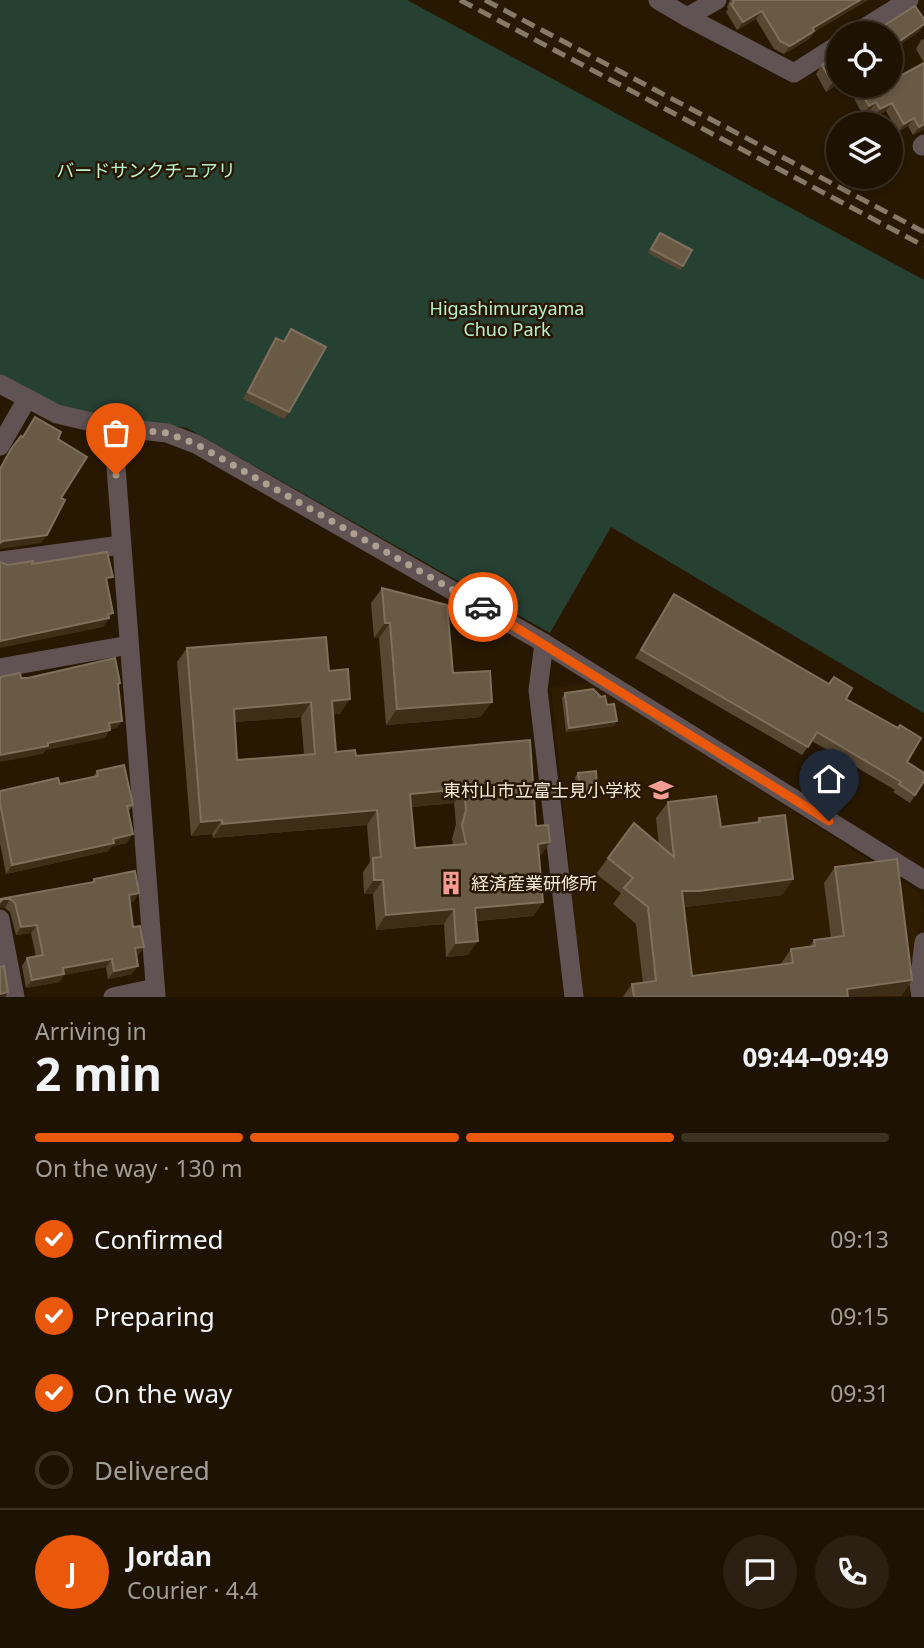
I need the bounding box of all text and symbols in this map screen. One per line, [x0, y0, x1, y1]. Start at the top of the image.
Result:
map controls [826, 21, 903, 189]
button: locate [826, 21, 903, 98]
button: layers [826, 112, 903, 189]
park label: バードサンクチュアリ [56, 158, 236, 182]
park label: Higashimurayama Chuo Park [430, 296, 584, 341]
pin [86, 403, 146, 475]
icon: bag [97, 414, 135, 452]
courier [448, 572, 518, 642]
icon: car [464, 588, 502, 626]
pin [799, 749, 859, 821]
icon: home [810, 760, 848, 798]
school or university icon: 東村山市立富士見小学校 [647, 776, 675, 804]
place label: 東村山市立富士見小学校 [443, 778, 641, 802]
building icon: 経済産業研修所 [437, 869, 465, 897]
place label: 経済産業研修所 [471, 871, 597, 895]
text: Arriving in [35, 1015, 147, 1047]
text: 09:44–09:49 [742, 1039, 889, 1075]
text: 2 min [35, 1042, 162, 1104]
text: On the way · 130 m [35, 1152, 242, 1184]
icon: check [35, 1220, 73, 1258]
text: Confirmed [94, 1221, 224, 1257]
text: 09:13 [830, 1223, 889, 1255]
icon: check [35, 1297, 73, 1335]
text: Preparing [94, 1298, 215, 1334]
text: 09:15 [830, 1300, 889, 1332]
icon: check [35, 1374, 73, 1412]
text: On the way [94, 1375, 232, 1411]
text: 09:31 [830, 1377, 889, 1409]
text: Delivered [94, 1452, 210, 1488]
button: chat [723, 1535, 797, 1609]
button: phone [815, 1535, 889, 1609]
text: Jordan [127, 1538, 212, 1574]
text: J [68, 1554, 76, 1590]
text: Courier · 4.4 [127, 1574, 258, 1606]

